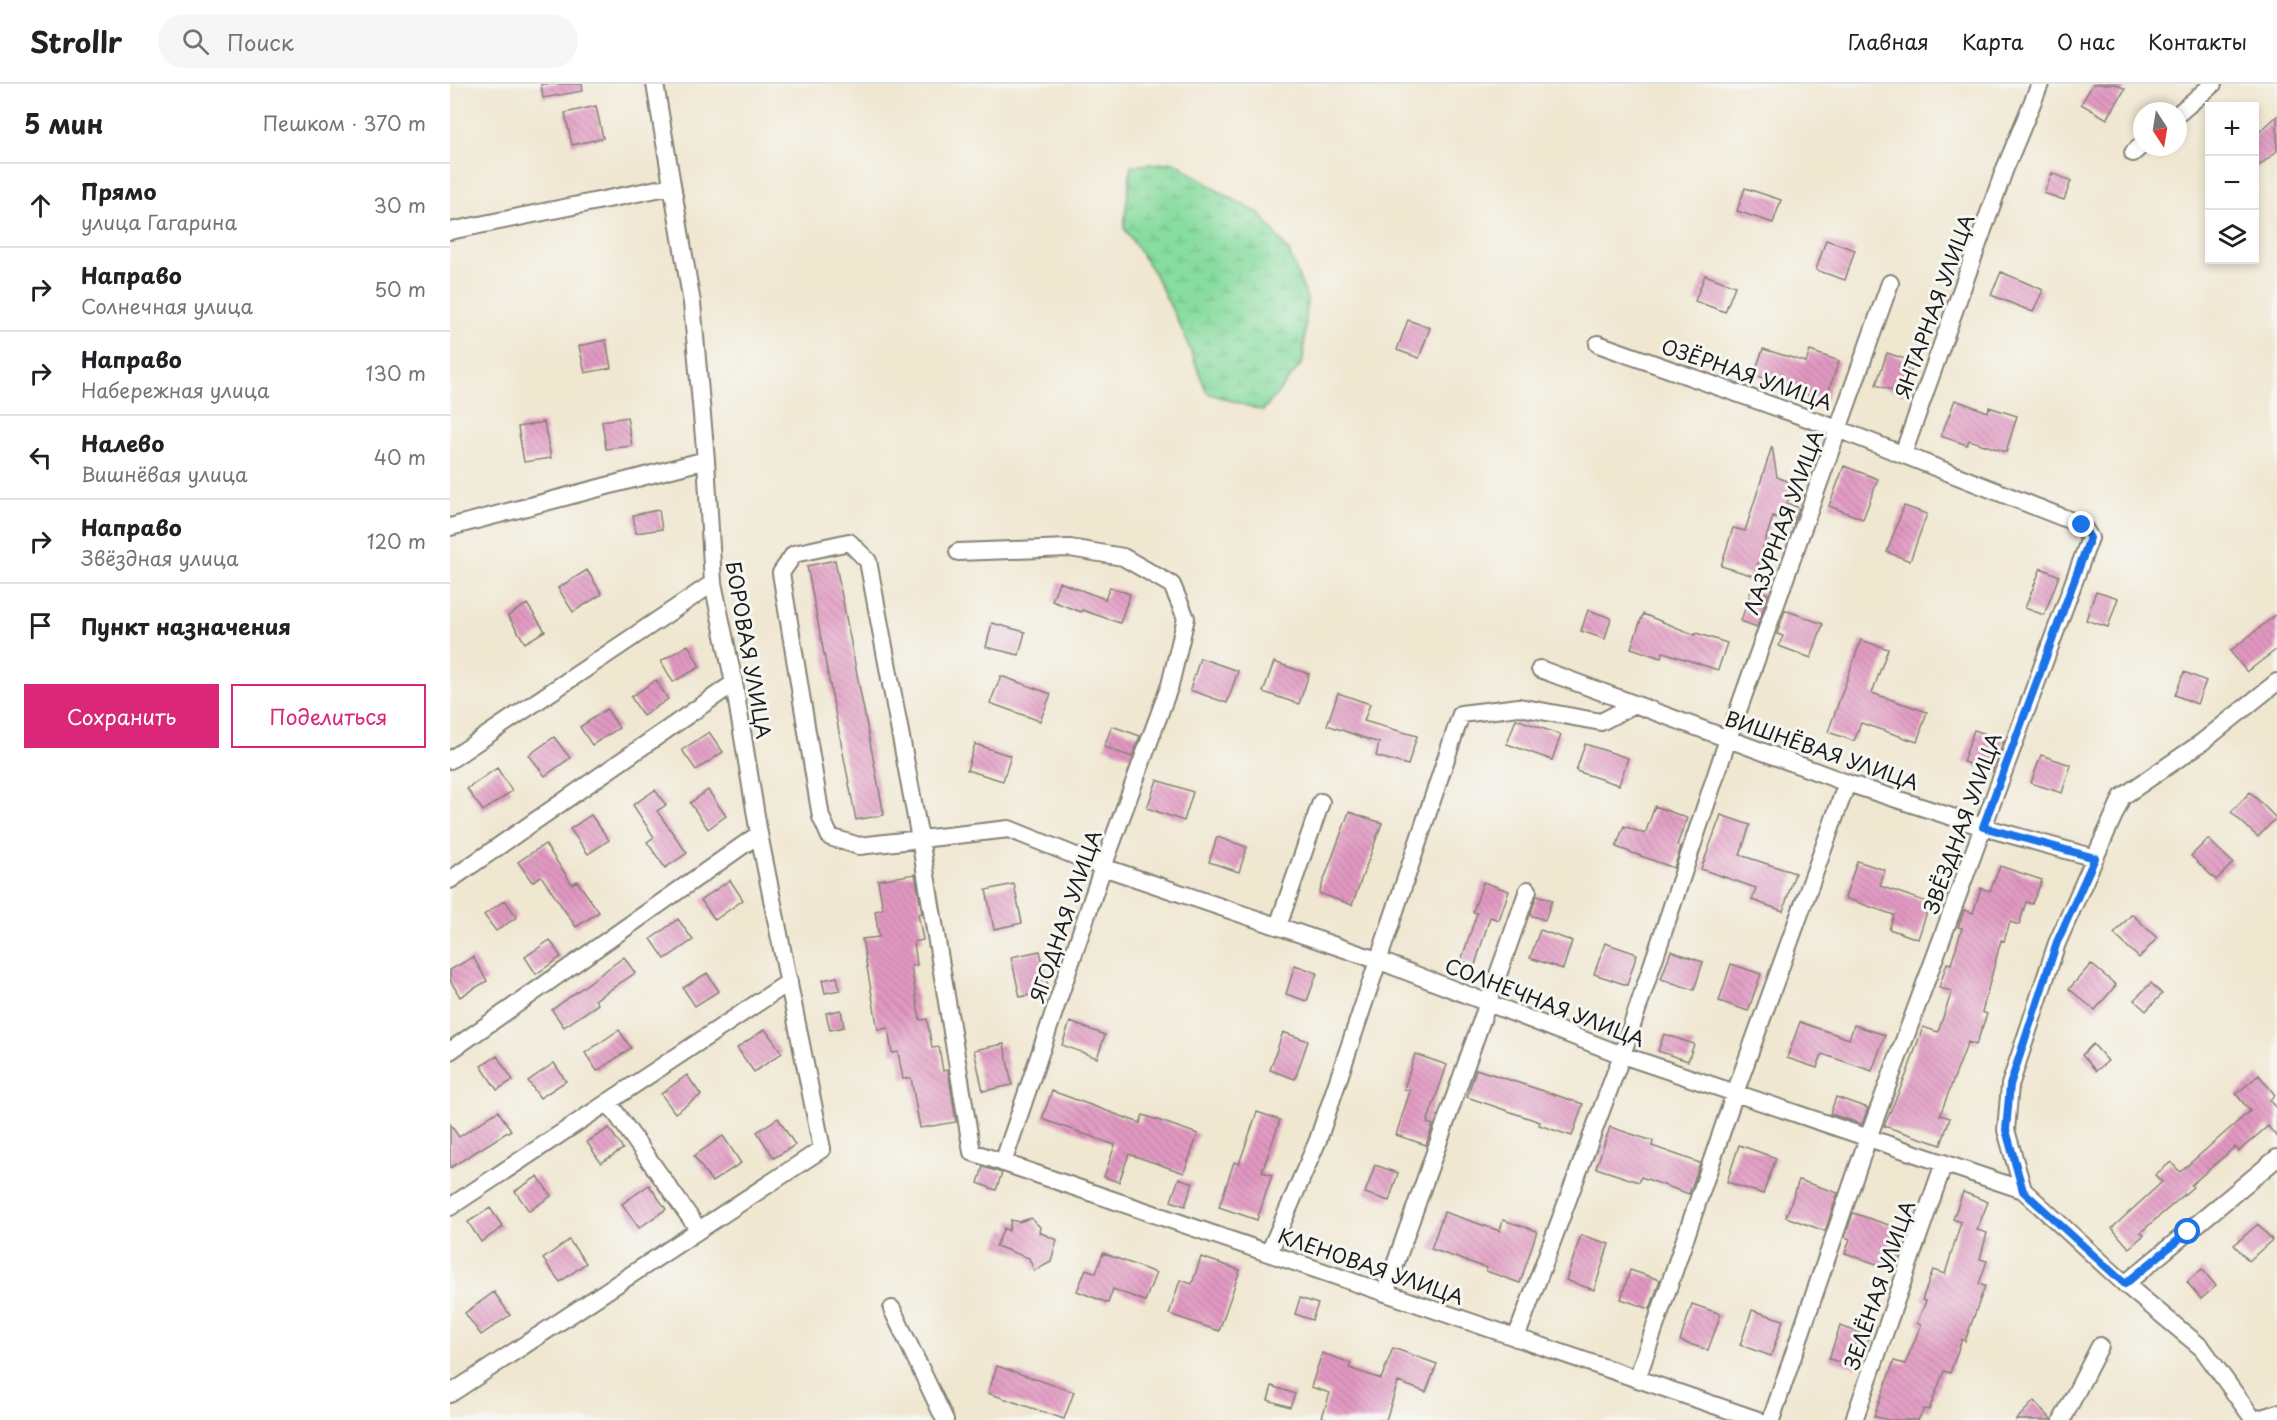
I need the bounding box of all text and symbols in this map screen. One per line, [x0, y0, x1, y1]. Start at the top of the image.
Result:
search box [158, 14, 578, 68]
text: Strollr [30, 20, 122, 63]
icon: search [179, 25, 212, 58]
text: Поиск [227, 25, 294, 58]
text: Главная [1848, 25, 1929, 57]
text: Карта [1962, 25, 2024, 57]
text: О нас [2057, 25, 2115, 57]
text: Контакты [2148, 25, 2247, 57]
north arrow [2133, 102, 2187, 156]
map controls [2205, 102, 2259, 264]
button: + [2205, 102, 2259, 156]
text: 5 мин [24, 104, 103, 143]
text: Пешком · 370 m [263, 108, 426, 138]
button: − [2205, 156, 2259, 210]
text: Прямо [81, 174, 156, 207]
icon: ahead [24, 189, 57, 222]
text: 30 m [373, 190, 426, 220]
text: улица Гагарина [81, 207, 237, 237]
street label: ЯНТАРНАЯ УЛИЦА [1887, 210, 1981, 402]
button: layers [2205, 210, 2259, 264]
text: Направо [81, 258, 182, 291]
icon: right [24, 273, 57, 306]
text: 50 m [374, 274, 426, 304]
text: Солнечная улица [81, 291, 253, 321]
street label: ОЗЁРНАЯ УЛИЦА [1658, 331, 1836, 417]
text: Направо [81, 342, 182, 375]
icon: right [24, 357, 57, 390]
text: 130 m [366, 358, 426, 388]
text: Набережная улица [81, 375, 270, 405]
text: Налево [81, 426, 164, 459]
street label: ЛАЗУРНАЯ УЛИЦА [1736, 426, 1830, 618]
icon: left [24, 441, 57, 474]
text: 40 m [374, 442, 426, 472]
text: Вишнёвая улица [81, 459, 248, 489]
text: Направо [81, 510, 182, 543]
route end [2068, 511, 2094, 537]
icon: right [24, 525, 57, 558]
text: 120 m [367, 526, 426, 556]
text: Звёздная улица [81, 543, 239, 573]
street label: БОРОВАЯ УЛИЦА [719, 559, 779, 741]
icon: arrive [24, 609, 57, 642]
text: Пункт назначения [81, 609, 291, 642]
button: Сохранить [24, 684, 219, 748]
button: Поделиться [231, 684, 426, 748]
street label: ВИШНЁВАЯ УЛИЦА [1721, 703, 1923, 797]
street label: ЗВЁЗДНАЯ УЛИЦА [1915, 728, 2009, 918]
street label: ЯГОДНАЯ УЛИЦА [1021, 826, 1109, 1007]
street label: СОЛНЕЧНАЯ УЛИЦА [1441, 950, 1649, 1054]
street label: ЗЕЛЁНАЯ УЛИЦА [1836, 1196, 1922, 1374]
route start [2174, 1218, 2200, 1244]
street label: КЛЕНОВАЯ УЛИЦА [1274, 1220, 1468, 1312]

